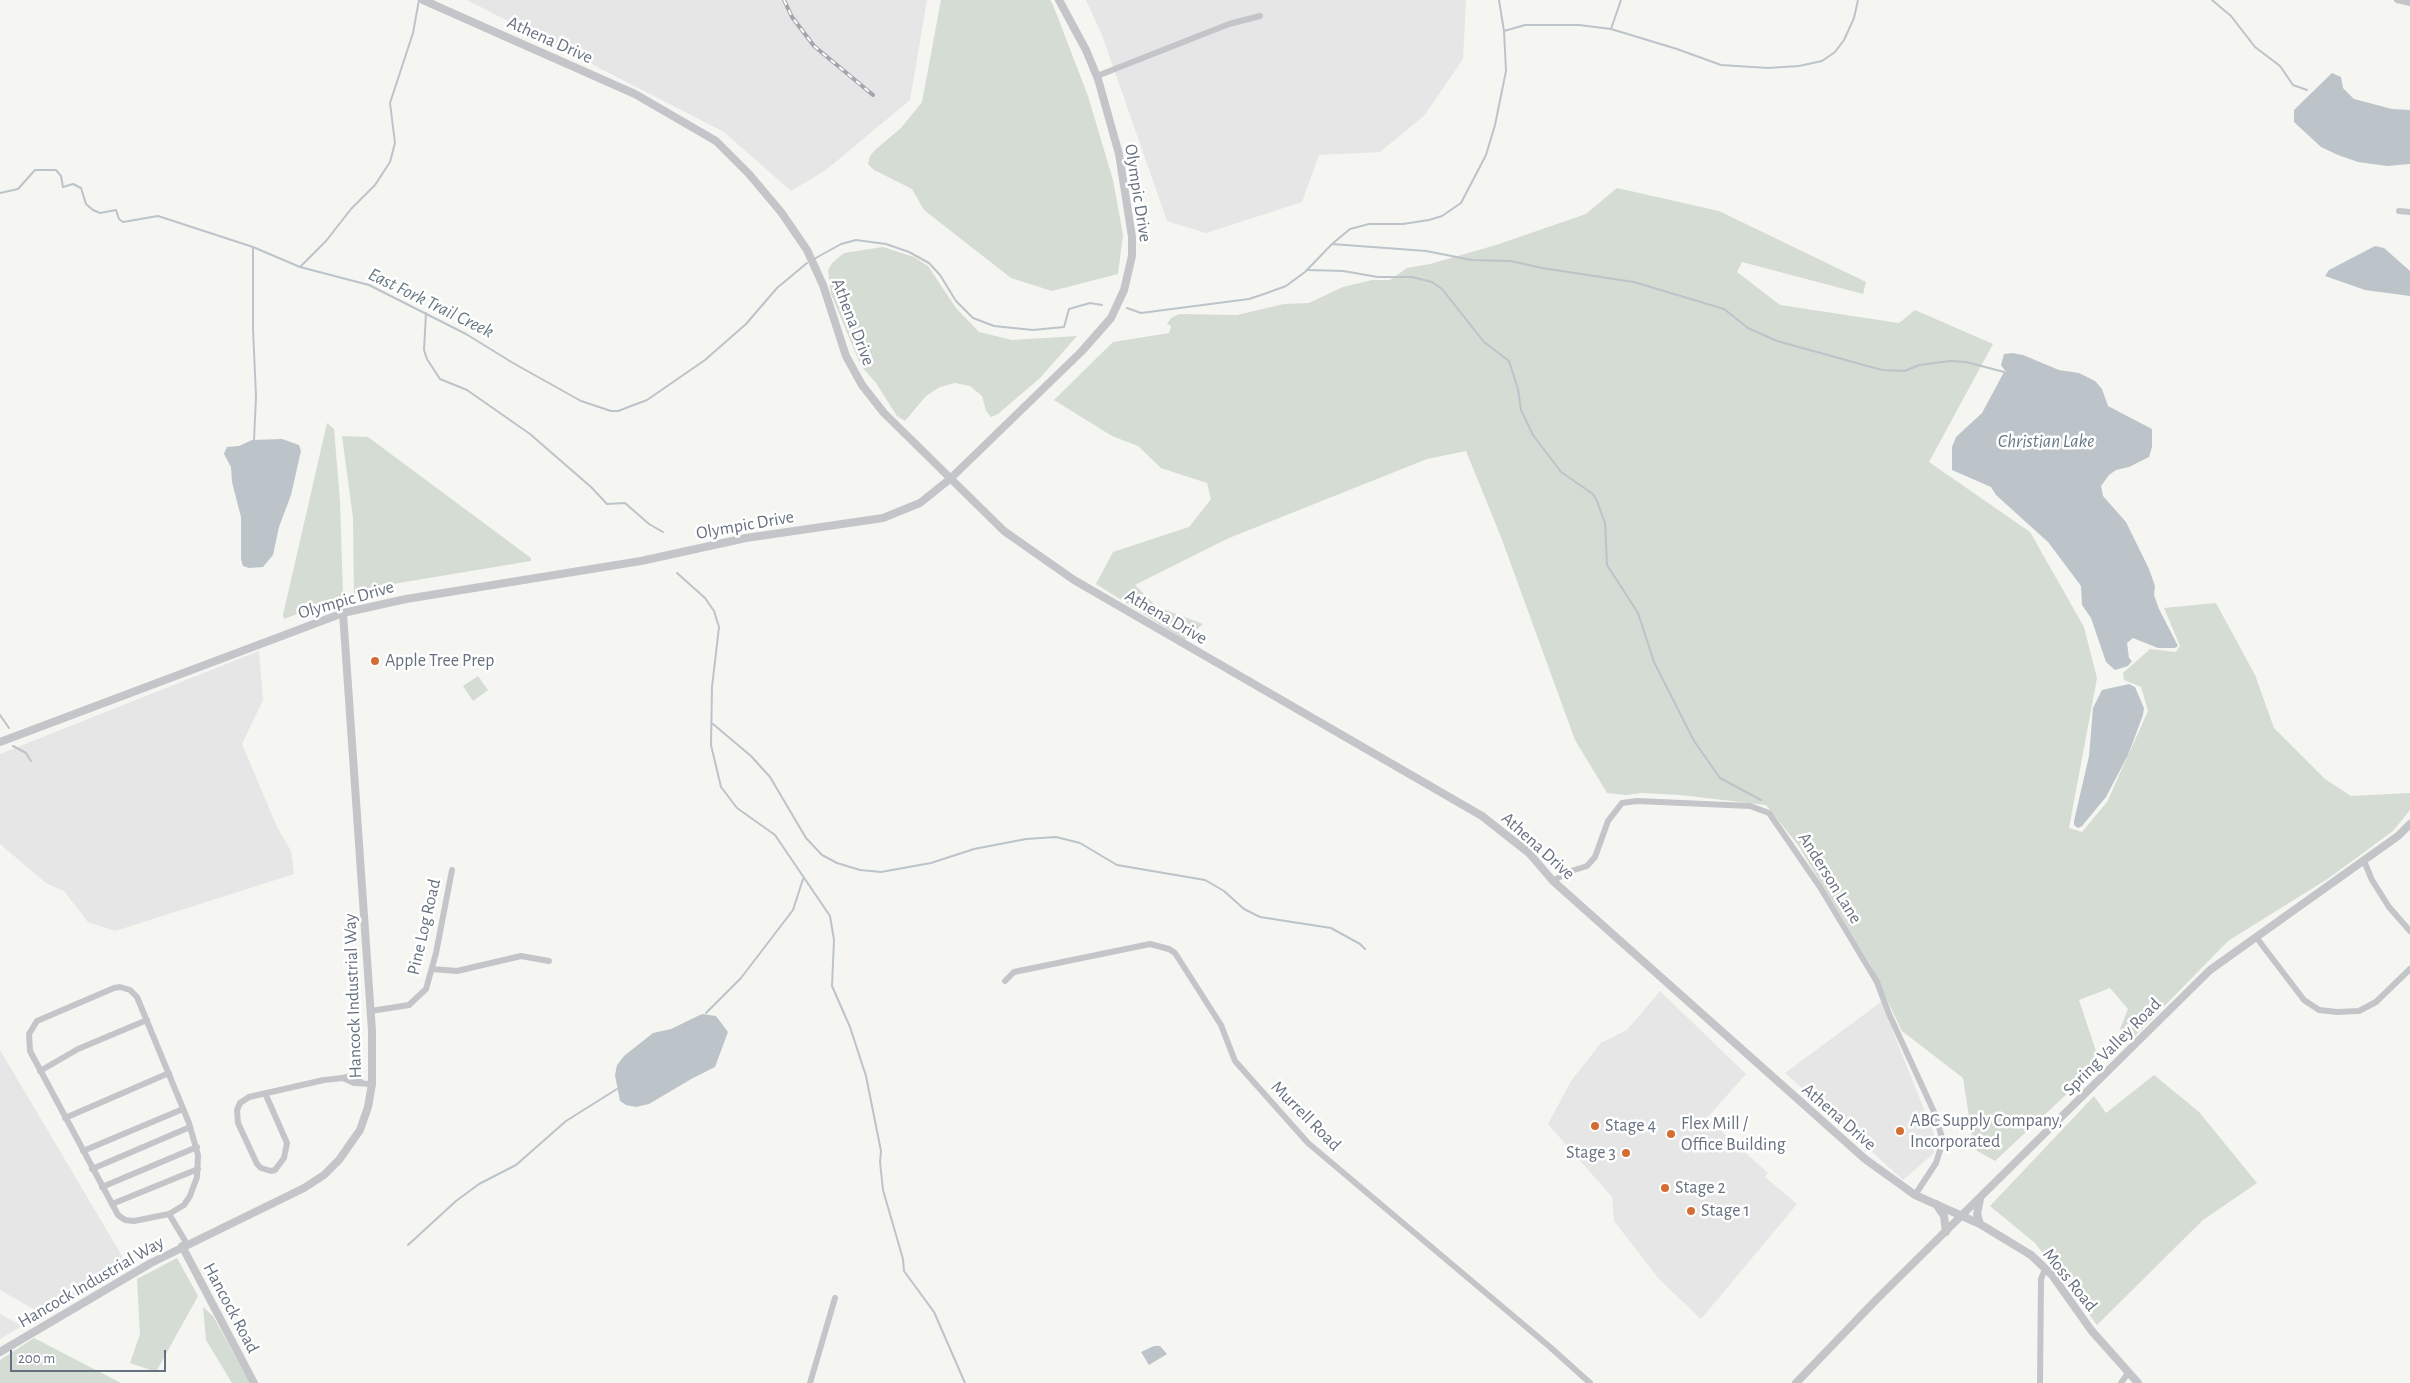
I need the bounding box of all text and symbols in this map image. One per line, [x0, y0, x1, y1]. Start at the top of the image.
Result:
street label: Athena Drive [504, 12, 596, 68]
street label: Olympic Drive [1120, 143, 1156, 243]
water label: East Fork Trail Creek [365, 263, 497, 343]
street label: Athena Drive [827, 275, 879, 369]
water label: Christian Lake [1998, 430, 2094, 452]
street label: Olympic Drive [694, 506, 796, 544]
street label: Olympic Drive [296, 576, 396, 624]
street label: Athena Drive [1121, 585, 1211, 649]
place label: Apple Tree Prep [385, 650, 494, 672]
marker: Apple Tree Prep [369, 655, 381, 667]
street label: Athena Drive [1497, 807, 1579, 885]
street label: Anderson Lane [1793, 828, 1867, 928]
street label: Pine Log Road [402, 877, 446, 977]
street label: Hancock Industrial Way [339, 913, 367, 1079]
street label: Spring Valley Road [2058, 993, 2166, 1101]
street label: Murrell Road [1266, 1076, 1346, 1156]
street label: Athena Drive [1797, 1079, 1881, 1155]
place label: ABC Supply Company, Incorporated [1910, 1110, 2062, 1152]
place label: Flex Mill / Office Building [1681, 1113, 1785, 1156]
place label: Stage 4 [1605, 1115, 1656, 1137]
marker: Stage 4 [1589, 1120, 1601, 1132]
marker: ABC Supply Company, Incorporated [1894, 1125, 1906, 1137]
marker: Flex Mill / Office Building [1665, 1128, 1677, 1140]
place label: Stage 3 [1566, 1142, 1616, 1164]
marker: Stage 3 [1620, 1147, 1632, 1159]
place label: Stage 2 [1675, 1177, 1726, 1199]
marker: Stage 2 [1659, 1182, 1671, 1194]
place label: Stage 1 [1701, 1200, 1750, 1222]
marker: Stage 1 [1685, 1205, 1697, 1217]
street label: Hancock Industrial Way [14, 1231, 168, 1333]
street label: Moss Road [2038, 1244, 2102, 1316]
street label: Hancock Road [198, 1259, 264, 1357]
scale bar [12, 1340, 169, 1372]
text: 200 m [18, 1351, 55, 1366]

